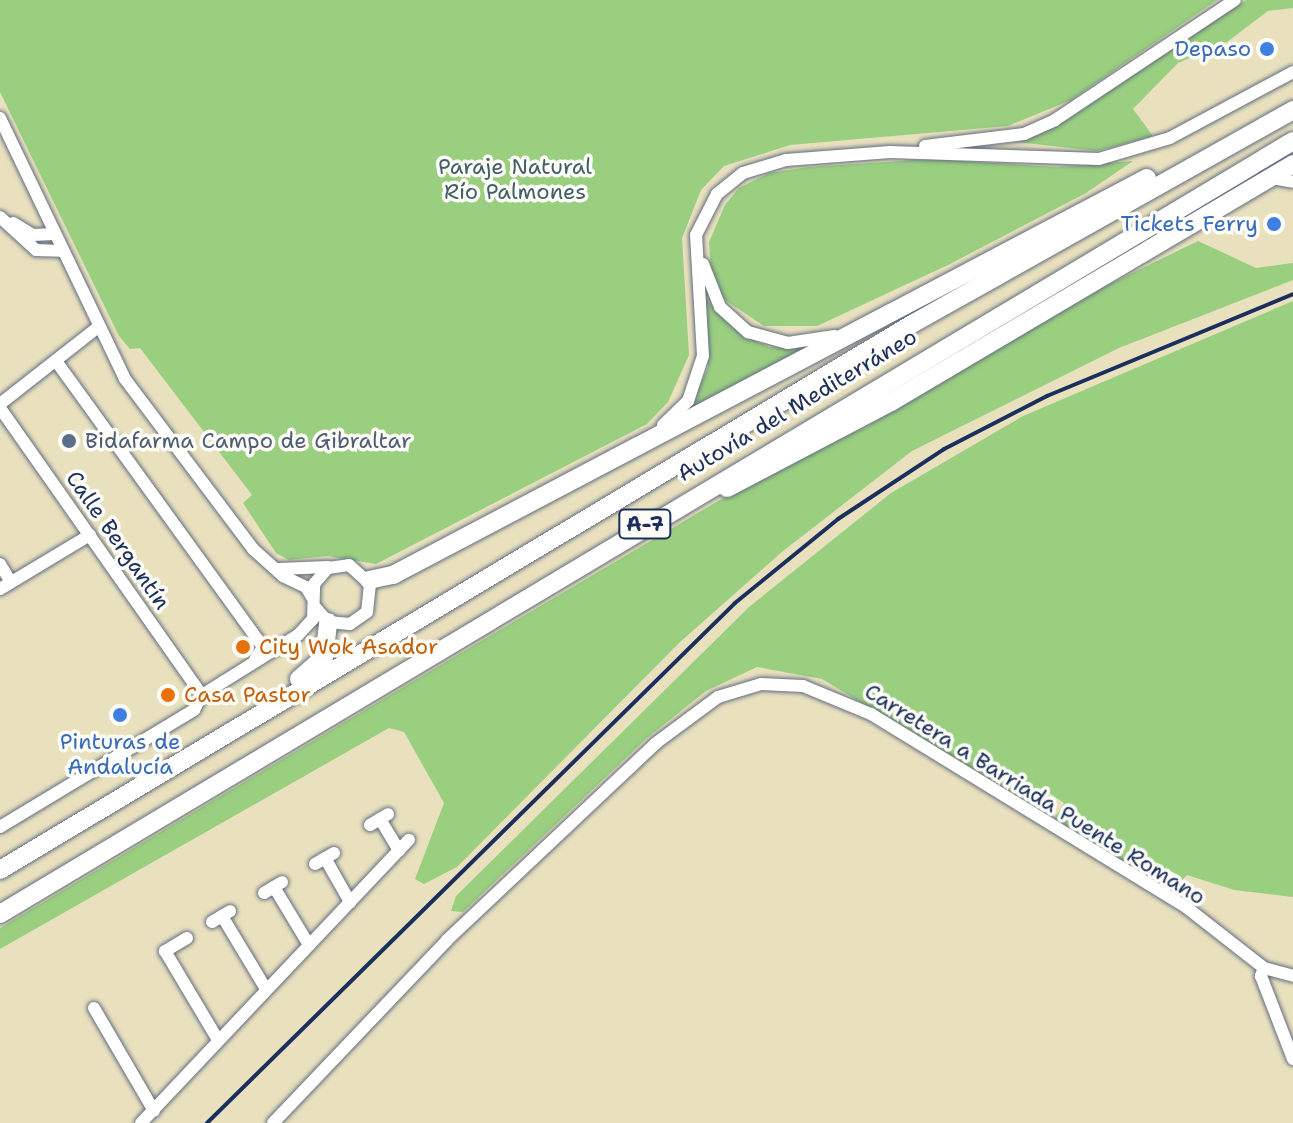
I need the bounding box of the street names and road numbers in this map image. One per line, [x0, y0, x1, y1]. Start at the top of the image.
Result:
street label: Autovía del Mediterráneo [672, 323, 922, 487]
street label: Calle Bergantín [60, 466, 176, 614]
road number: A-7 [617, 508, 673, 540]
street label: Carretera a Barriada Puente Romano [860, 678, 1210, 910]

